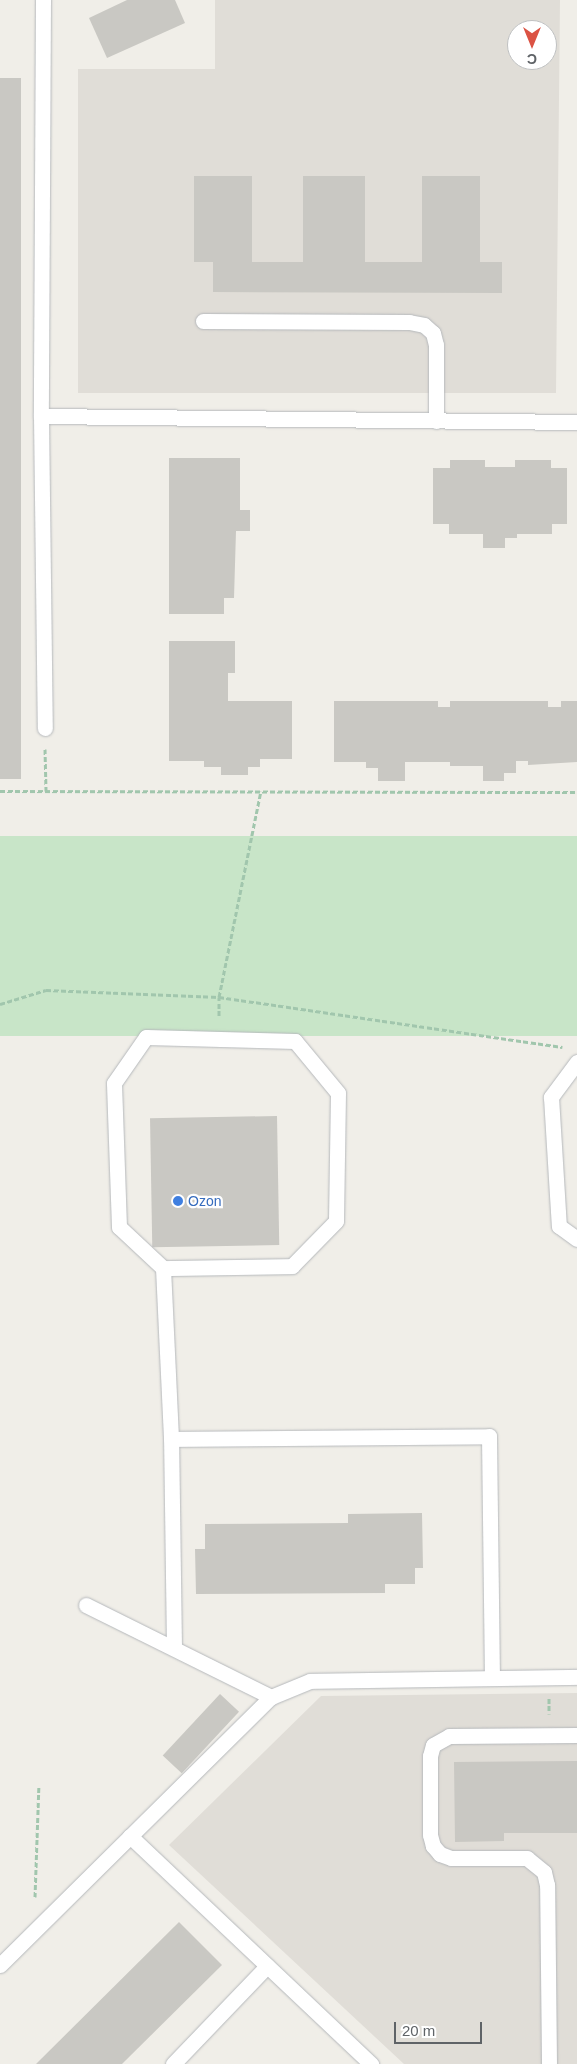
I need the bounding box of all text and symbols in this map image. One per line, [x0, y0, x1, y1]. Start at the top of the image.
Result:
north arrow [507, 20, 557, 70]
text: С [527, 51, 537, 67]
place label: Ozon [188, 1193, 221, 1209]
marker: Ozon [172, 1195, 184, 1207]
scale bar [397, 2012, 484, 2044]
text: 20 m [402, 2022, 435, 2039]

